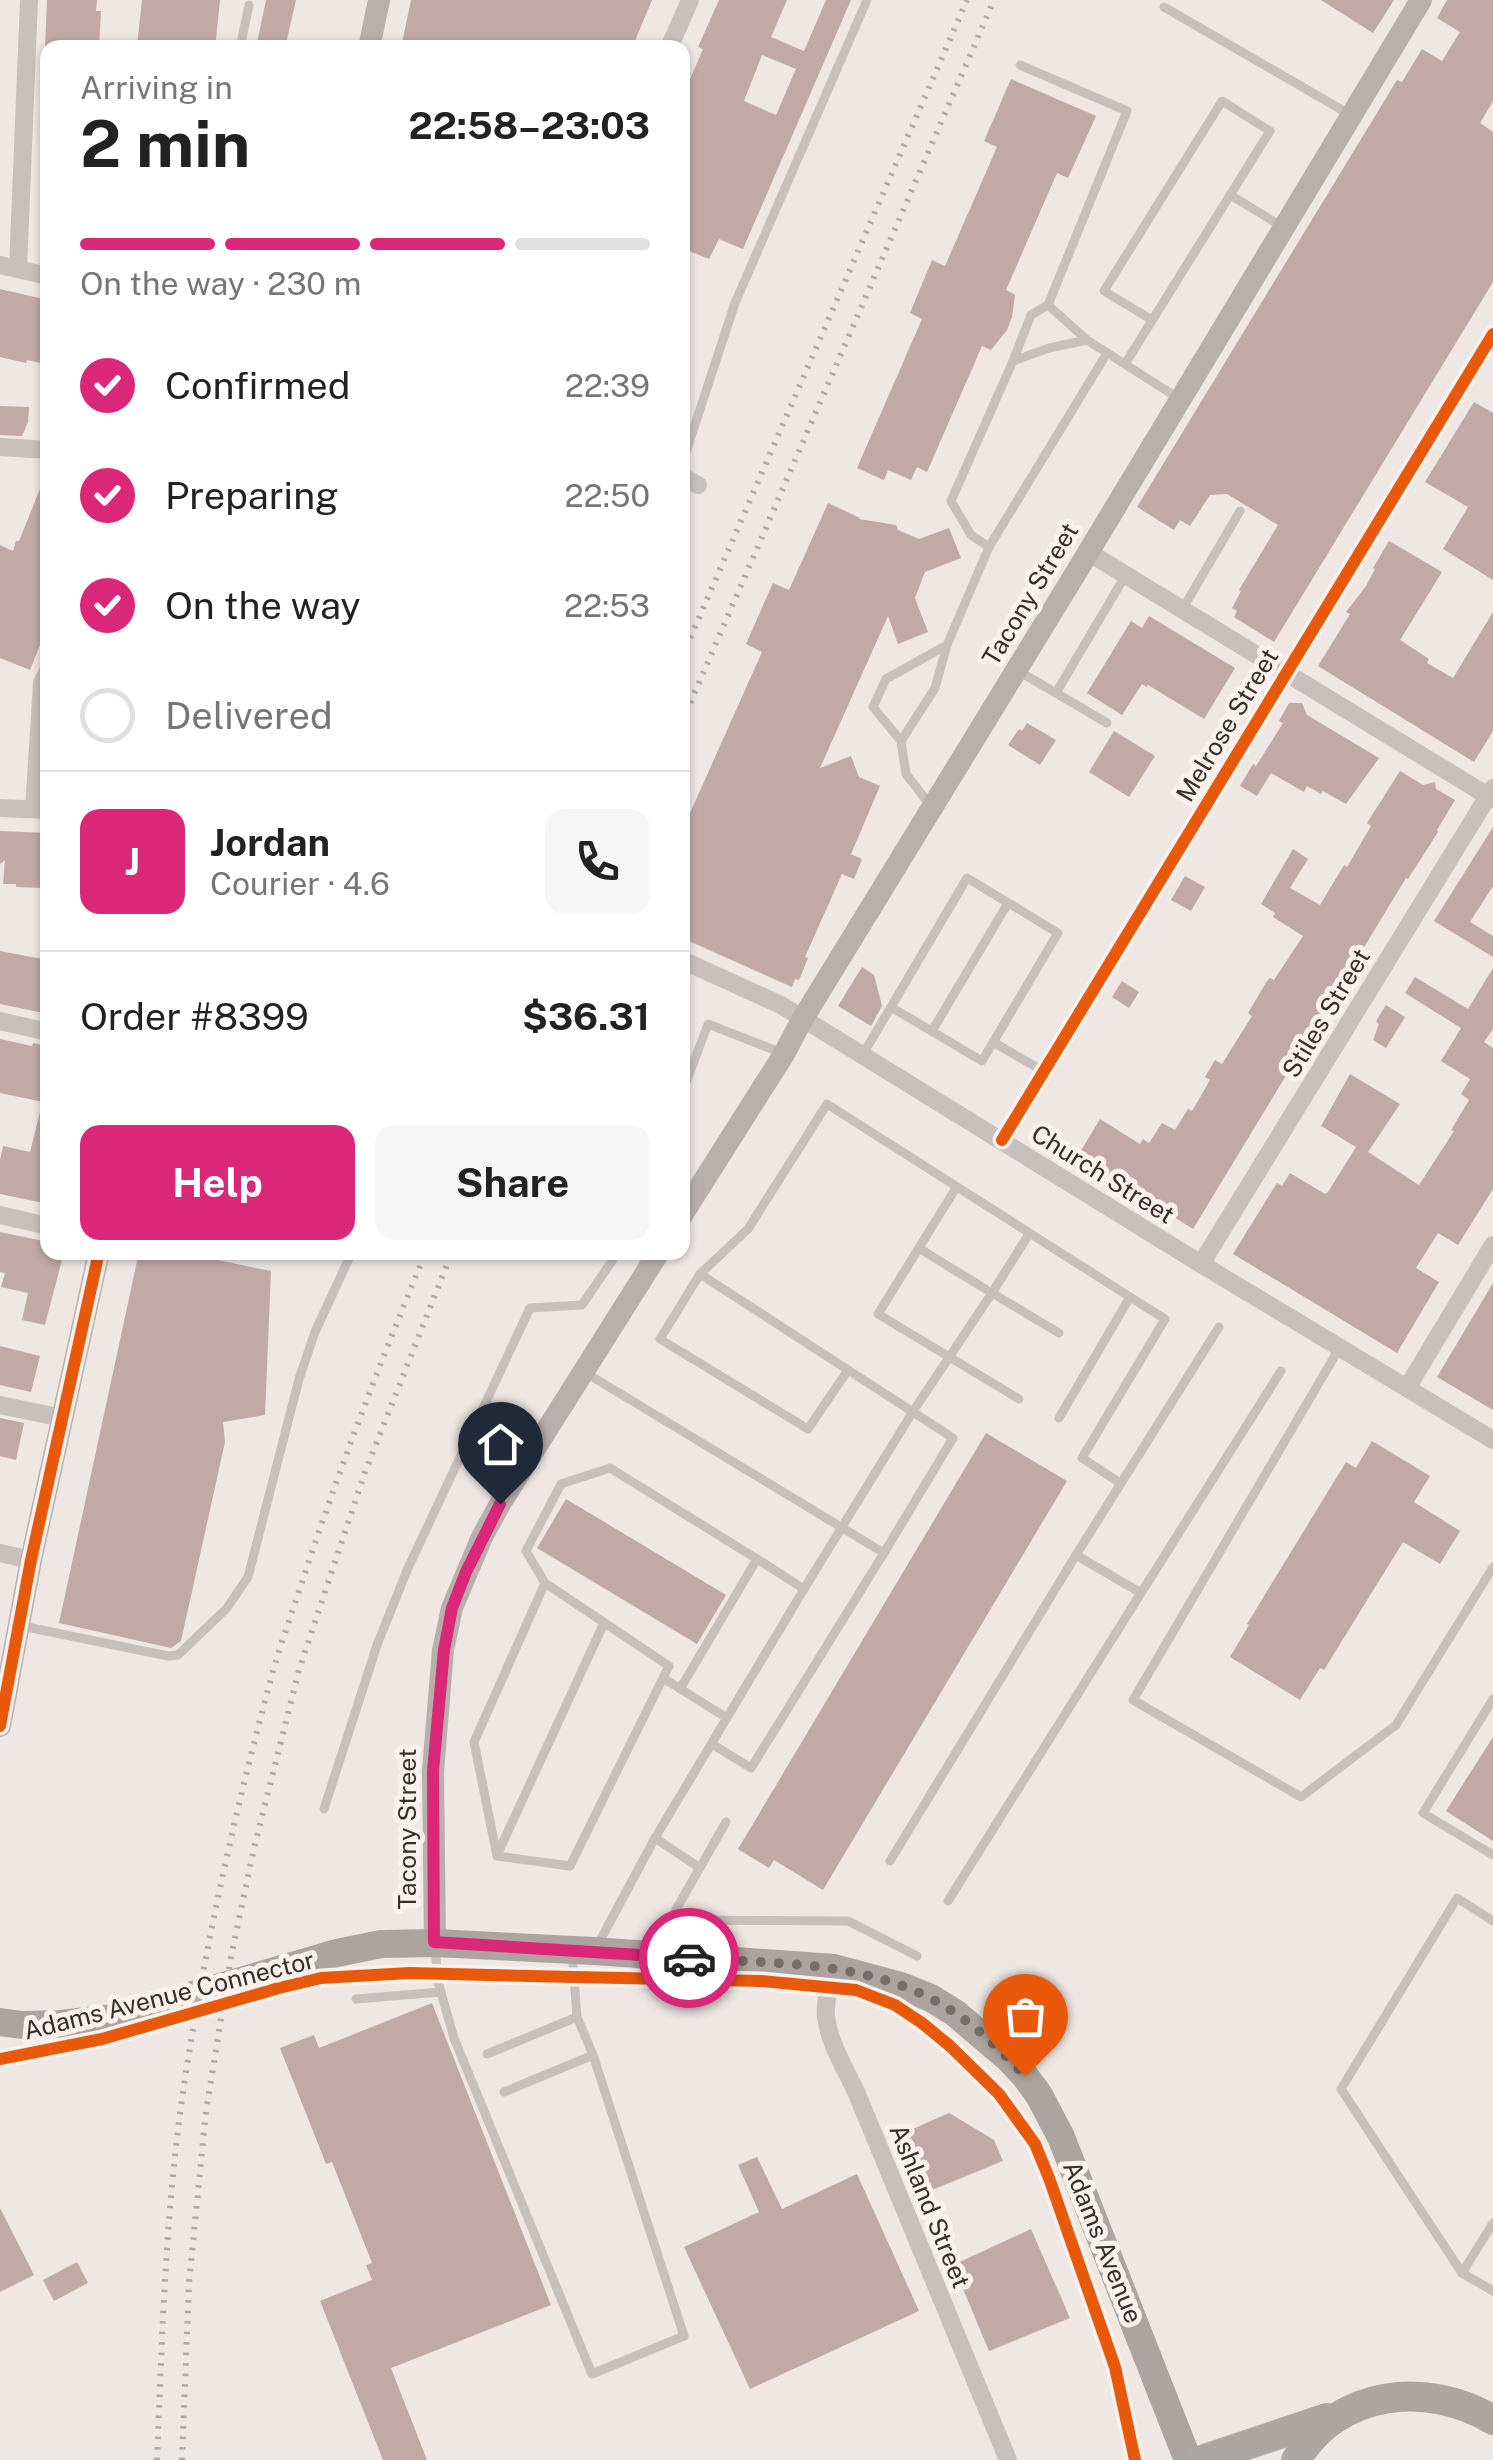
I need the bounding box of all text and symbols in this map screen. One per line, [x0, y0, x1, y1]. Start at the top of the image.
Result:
text: Arriving in [80, 69, 233, 106]
text: 22:58–23:03 [409, 103, 650, 148]
text: 2 min [80, 105, 250, 182]
text: On the way · 230 m [80, 265, 361, 302]
icon: check [80, 358, 135, 413]
text: Confirmed [165, 363, 350, 408]
text: 22:39 [565, 367, 650, 404]
icon: check [80, 468, 135, 523]
text: Preparing [165, 473, 339, 518]
text: 22:50 [565, 477, 650, 514]
street label: Tacony Street [976, 517, 1084, 671]
icon: check [80, 578, 135, 633]
text: On the way [165, 583, 361, 628]
text: 22:53 [564, 587, 650, 624]
street label: Melrose Street [1170, 643, 1284, 807]
text: Delivered [165, 693, 333, 738]
button: phone [545, 809, 650, 914]
text: Jordan [210, 820, 330, 865]
text: J [125, 839, 140, 884]
text: Courier · 4.6 [210, 865, 390, 902]
street label: Stiles Street [1276, 943, 1376, 1083]
text: Order #8399 [80, 994, 309, 1039]
text: $36.31 [522, 994, 650, 1039]
street label: Church Street [1026, 1118, 1180, 1230]
button: Help [80, 1125, 355, 1240]
button: Share [375, 1125, 650, 1240]
pin [458, 1402, 543, 1505]
icon: home [473, 1417, 528, 1472]
street label: Tacony Street [392, 1748, 422, 1910]
courier [639, 1908, 739, 2008]
icon: car [662, 1931, 717, 1986]
street label: Adams Avenue Connector [20, 1944, 318, 2046]
pin [983, 1974, 1068, 2077]
icon: bag [998, 1989, 1053, 2044]
street label: Ashland Street [883, 2120, 977, 2292]
street label: Adams Avenue [1057, 2157, 1149, 2327]

